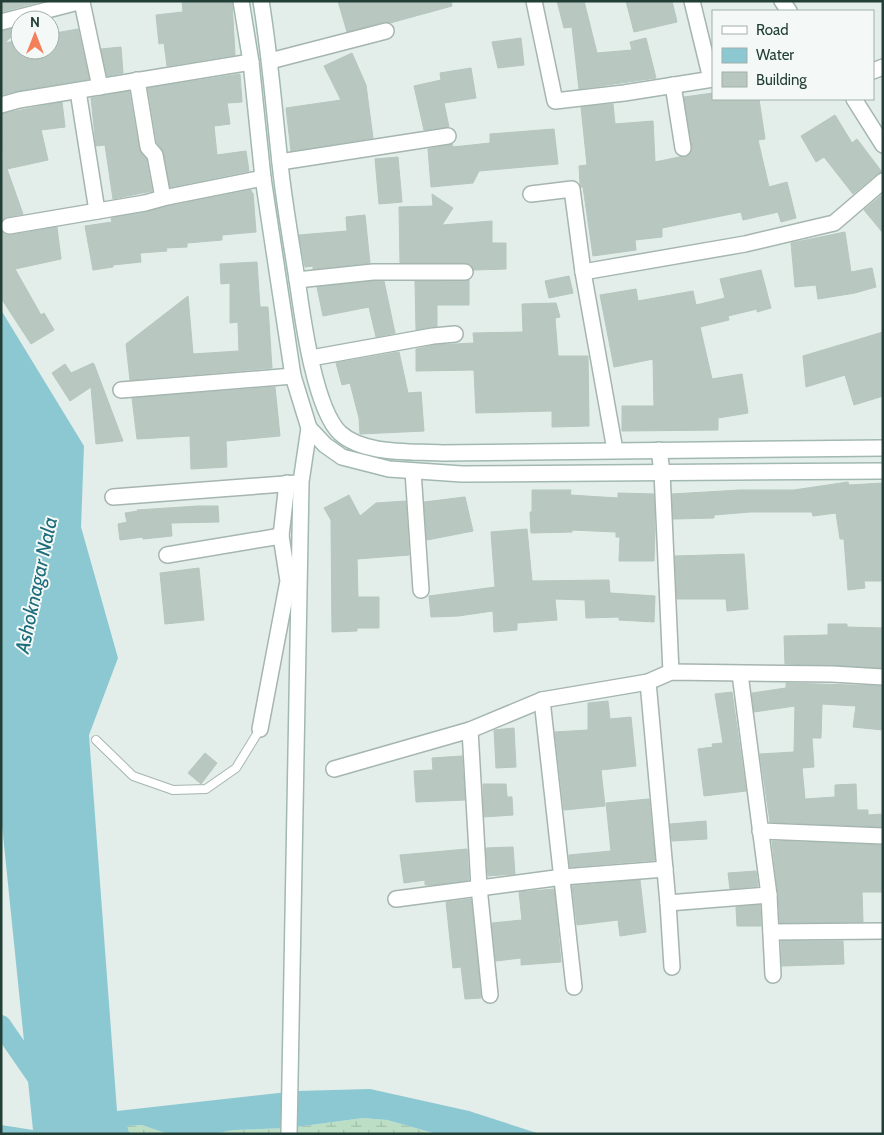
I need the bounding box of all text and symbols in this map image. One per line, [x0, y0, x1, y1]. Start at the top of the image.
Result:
north arrow [10, 10, 60, 60]
legend [712, 10, 874, 100]
text: N [30, 13, 40, 31]
text: Road [756, 21, 789, 39]
text: Water [756, 46, 794, 64]
text: Building [756, 71, 807, 89]
water label: Ashoknagar Nala [10, 515, 62, 656]

